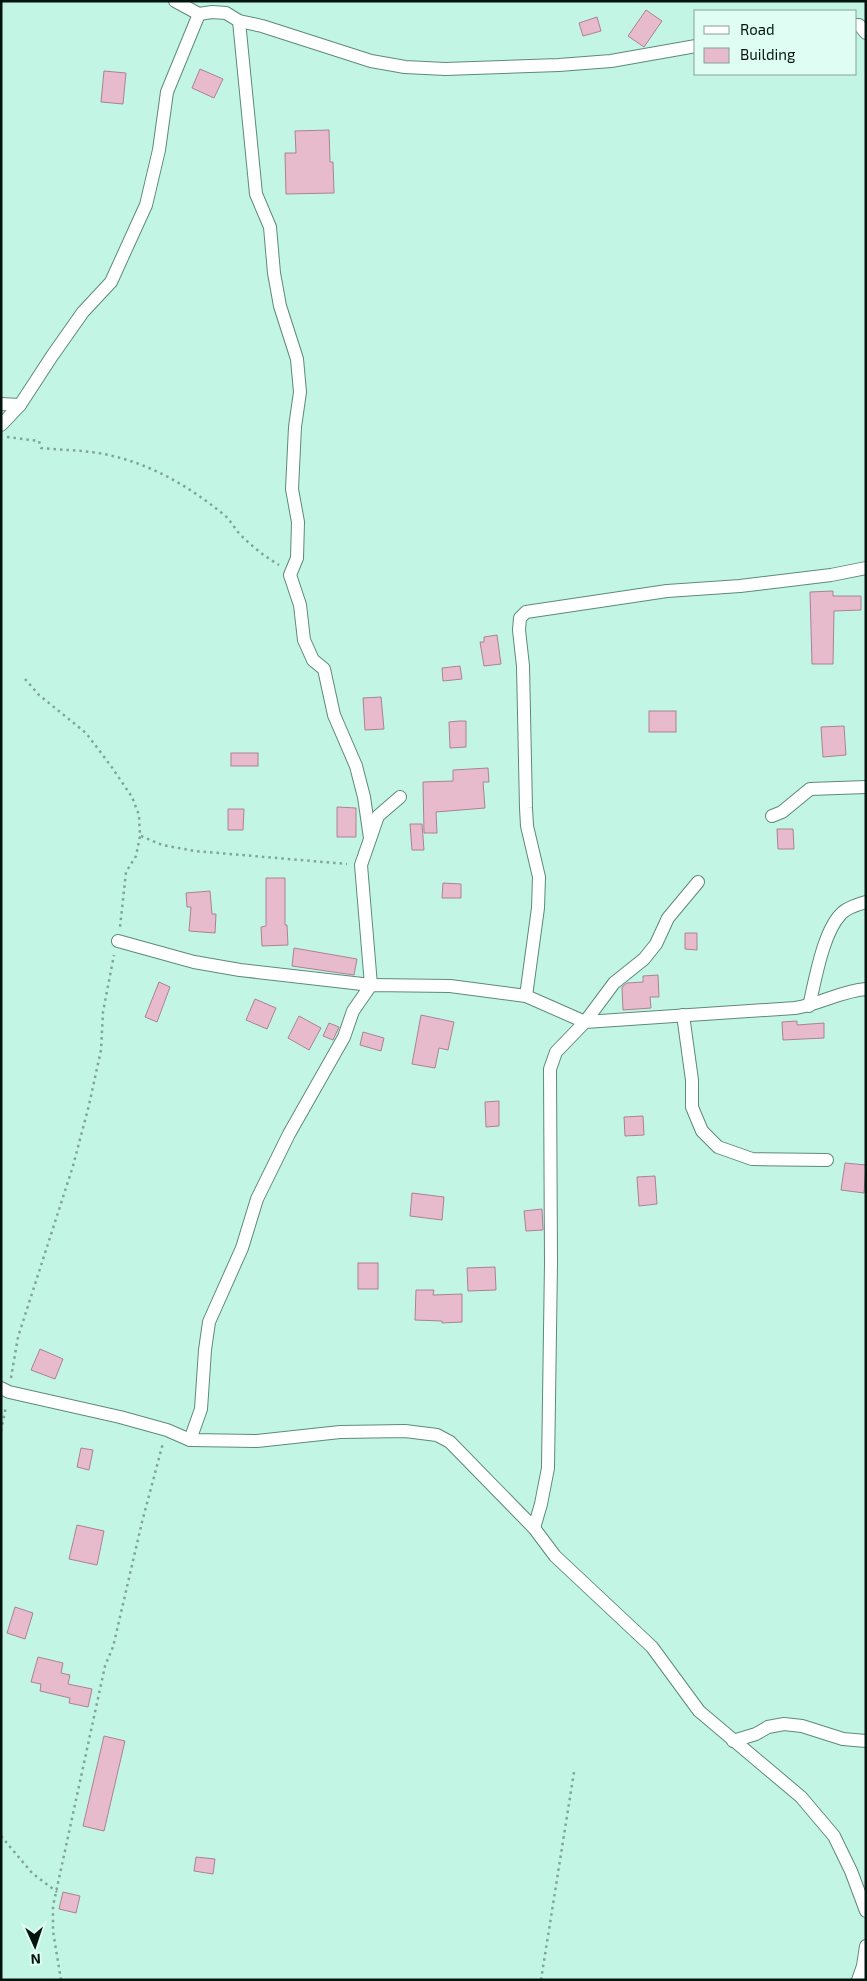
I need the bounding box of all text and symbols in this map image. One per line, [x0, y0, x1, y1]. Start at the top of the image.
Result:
legend [694, 10, 857, 75]
text: Road [740, 20, 775, 38]
text: Building [740, 45, 796, 63]
north arrow [10, 1921, 60, 1971]
text: N [30, 1951, 41, 1968]

